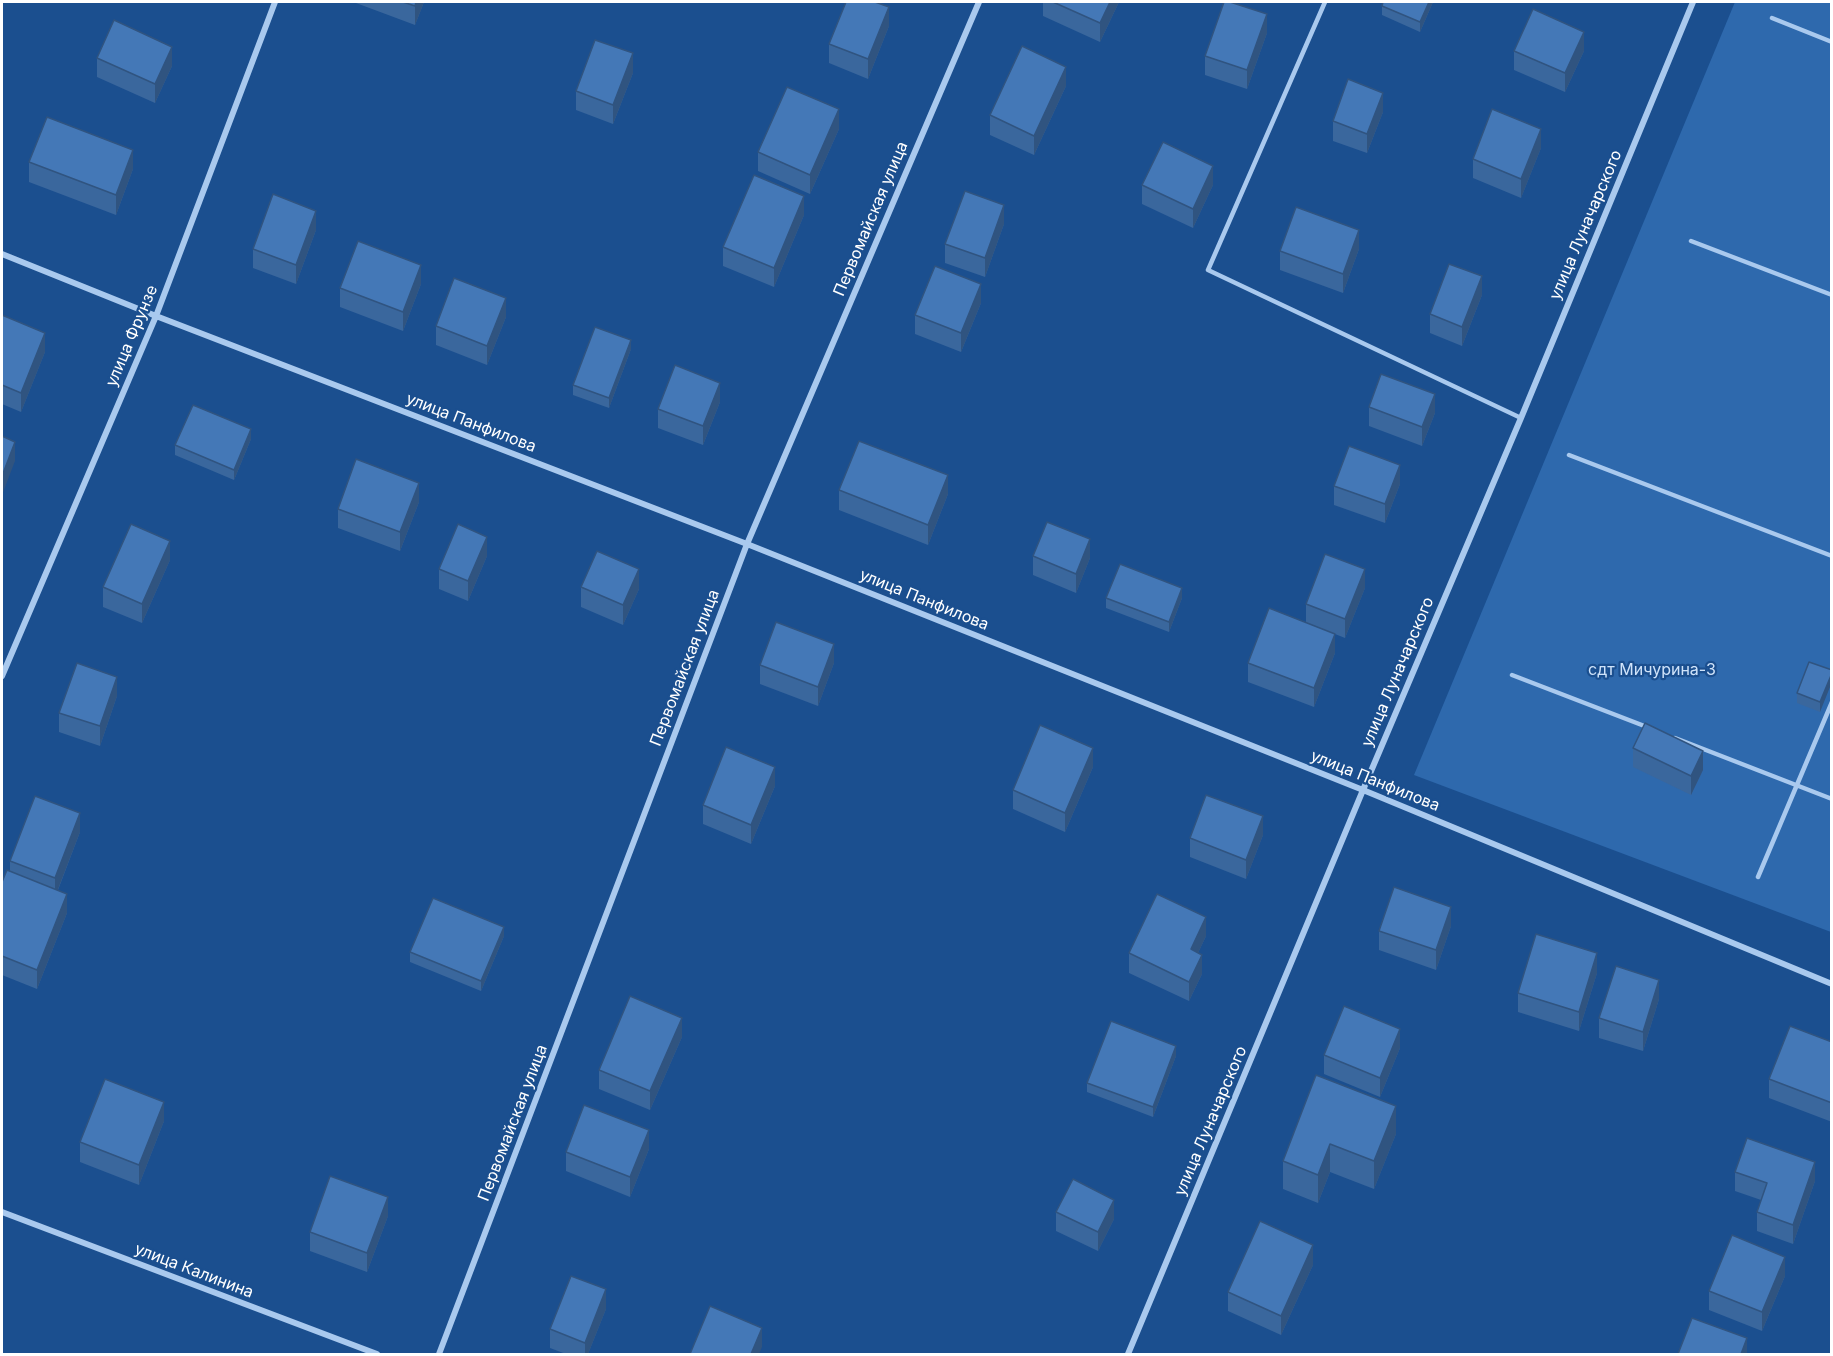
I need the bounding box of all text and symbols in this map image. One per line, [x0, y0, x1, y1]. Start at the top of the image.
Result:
street label: Первомайская улица [830, 139, 912, 299]
street label: улица Луначарского [1546, 147, 1626, 303]
street label: улица Фрунзе [102, 282, 162, 390]
street label: улица Панфилова [403, 389, 539, 457]
street label: улица Панфилова [857, 565, 991, 635]
street label: Первомайская улица [646, 587, 724, 749]
street label: улица Луначарского [1358, 594, 1438, 750]
park label: сдт Мичурина-3 [1588, 660, 1716, 680]
street label: улица Панфилова [1308, 746, 1442, 816]
street label: Первомайская улица [474, 1042, 552, 1204]
street label: улица Луначарского [1171, 1043, 1251, 1199]
street label: улица Калинина [132, 1240, 256, 1302]

